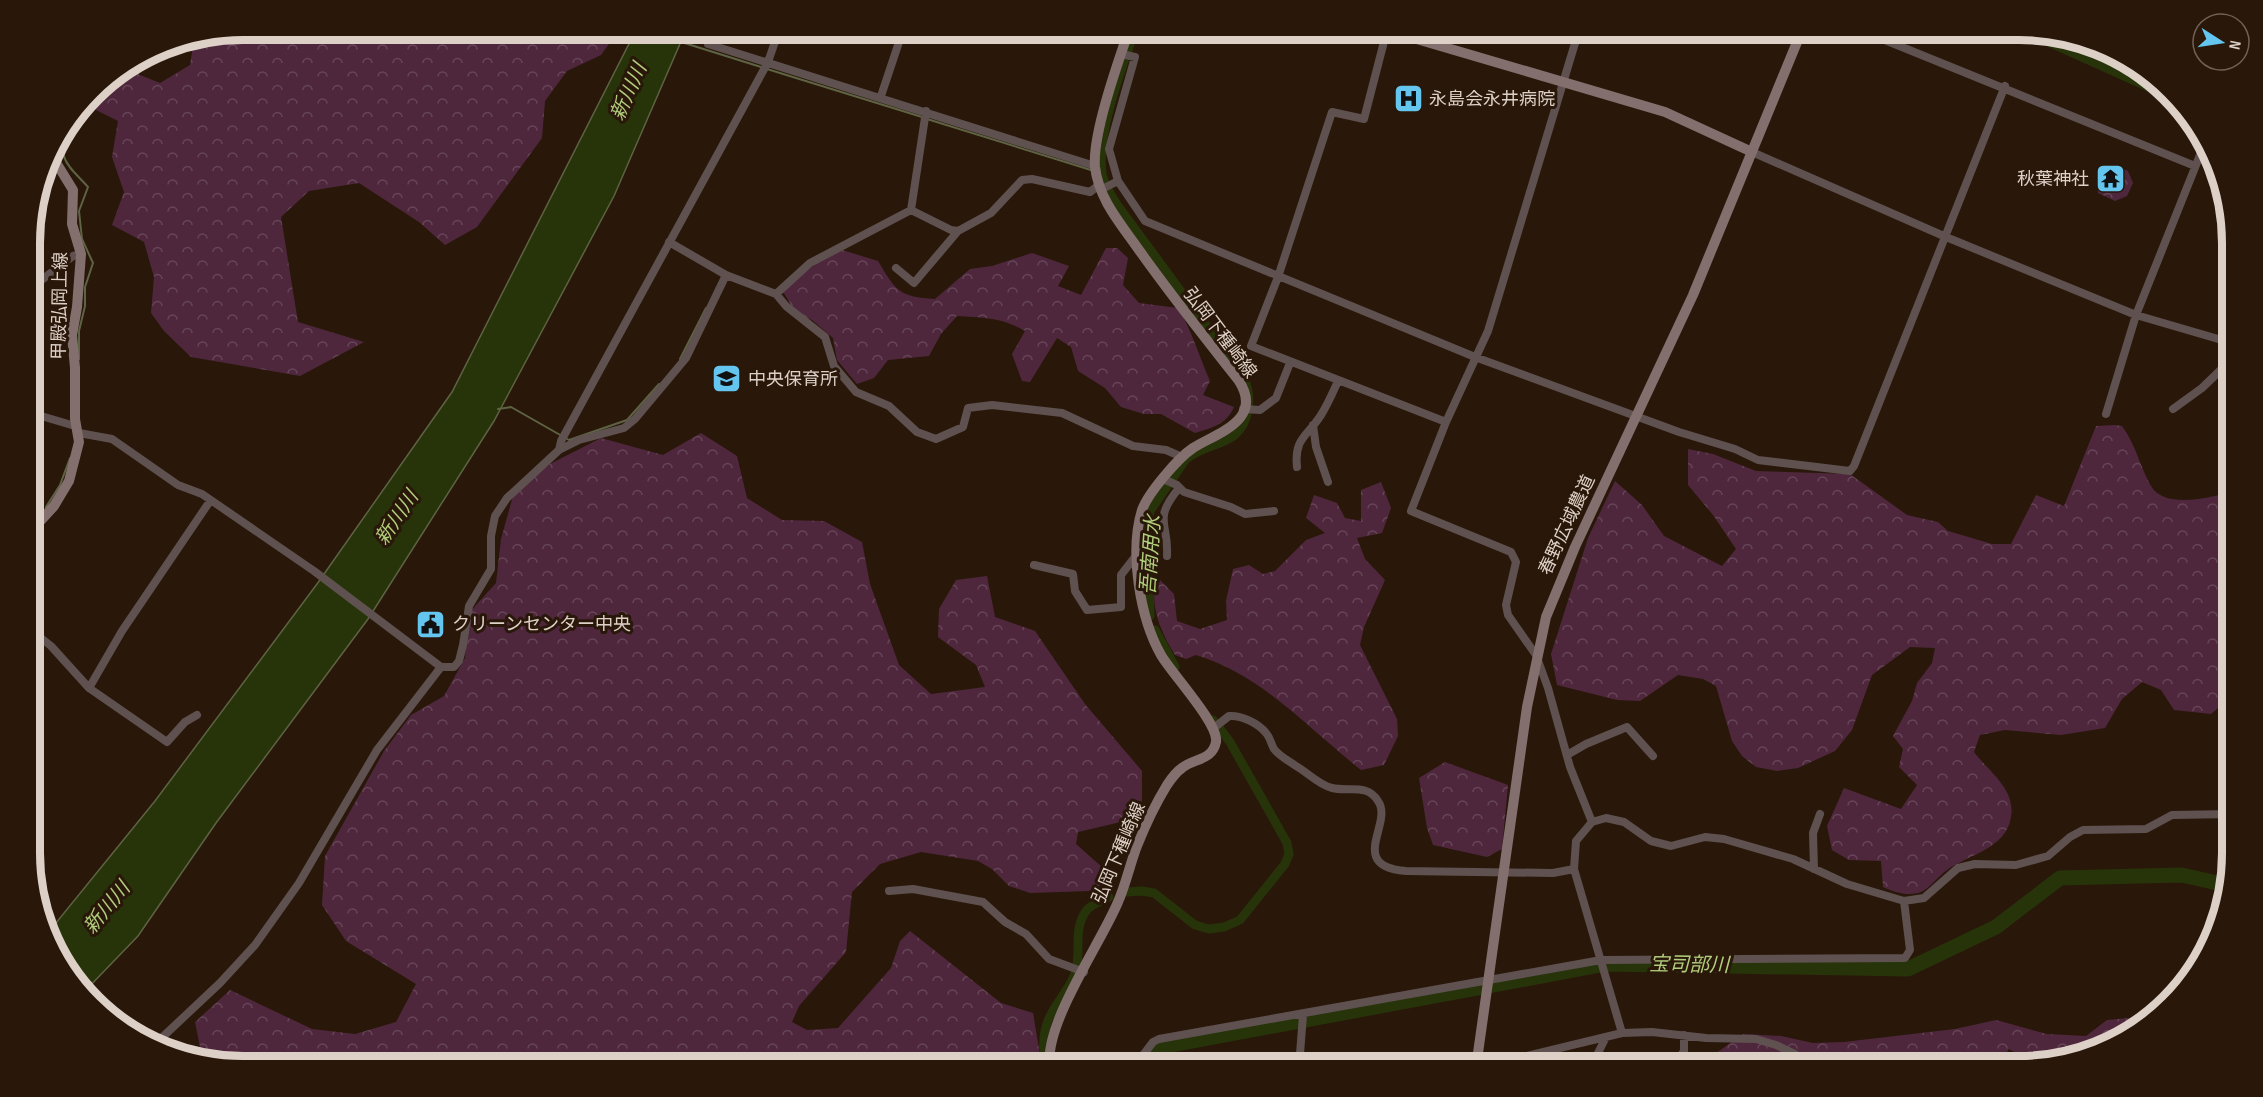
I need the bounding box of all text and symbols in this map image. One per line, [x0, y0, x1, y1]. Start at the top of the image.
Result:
north arrow [2191, 12, 2251, 72]
text: N [2224, 39, 2244, 51]
water label: 新川川 [606, 58, 653, 124]
hospital icon: 永島会永井病院 [1392, 83, 1424, 115]
place label: 永島会永井病院 [1429, 89, 1555, 110]
temple icon: 秋葉神社 [2094, 163, 2126, 195]
place label: 秋葉神社 [2017, 169, 2089, 190]
street label: 甲殿弘岡上線 [49, 252, 71, 360]
street label: 弘岡下種崎線 [1179, 284, 1261, 382]
school or university icon: 中央保育所 [711, 363, 743, 395]
place label: 中央保育所 [748, 369, 838, 390]
street label: 春野広域農道 [1535, 472, 1599, 578]
water label: 新川川 [370, 485, 425, 550]
water label: 吾南用水 [1136, 512, 1166, 596]
public building icon: クリーンセンター中央 [415, 608, 447, 640]
place label: クリーンセンター中央 [452, 614, 631, 635]
street label: 弘岡下種崎線 [1088, 799, 1150, 907]
water label: 新川川 [79, 876, 136, 939]
water label: 宝司部川 [1649, 952, 1731, 978]

